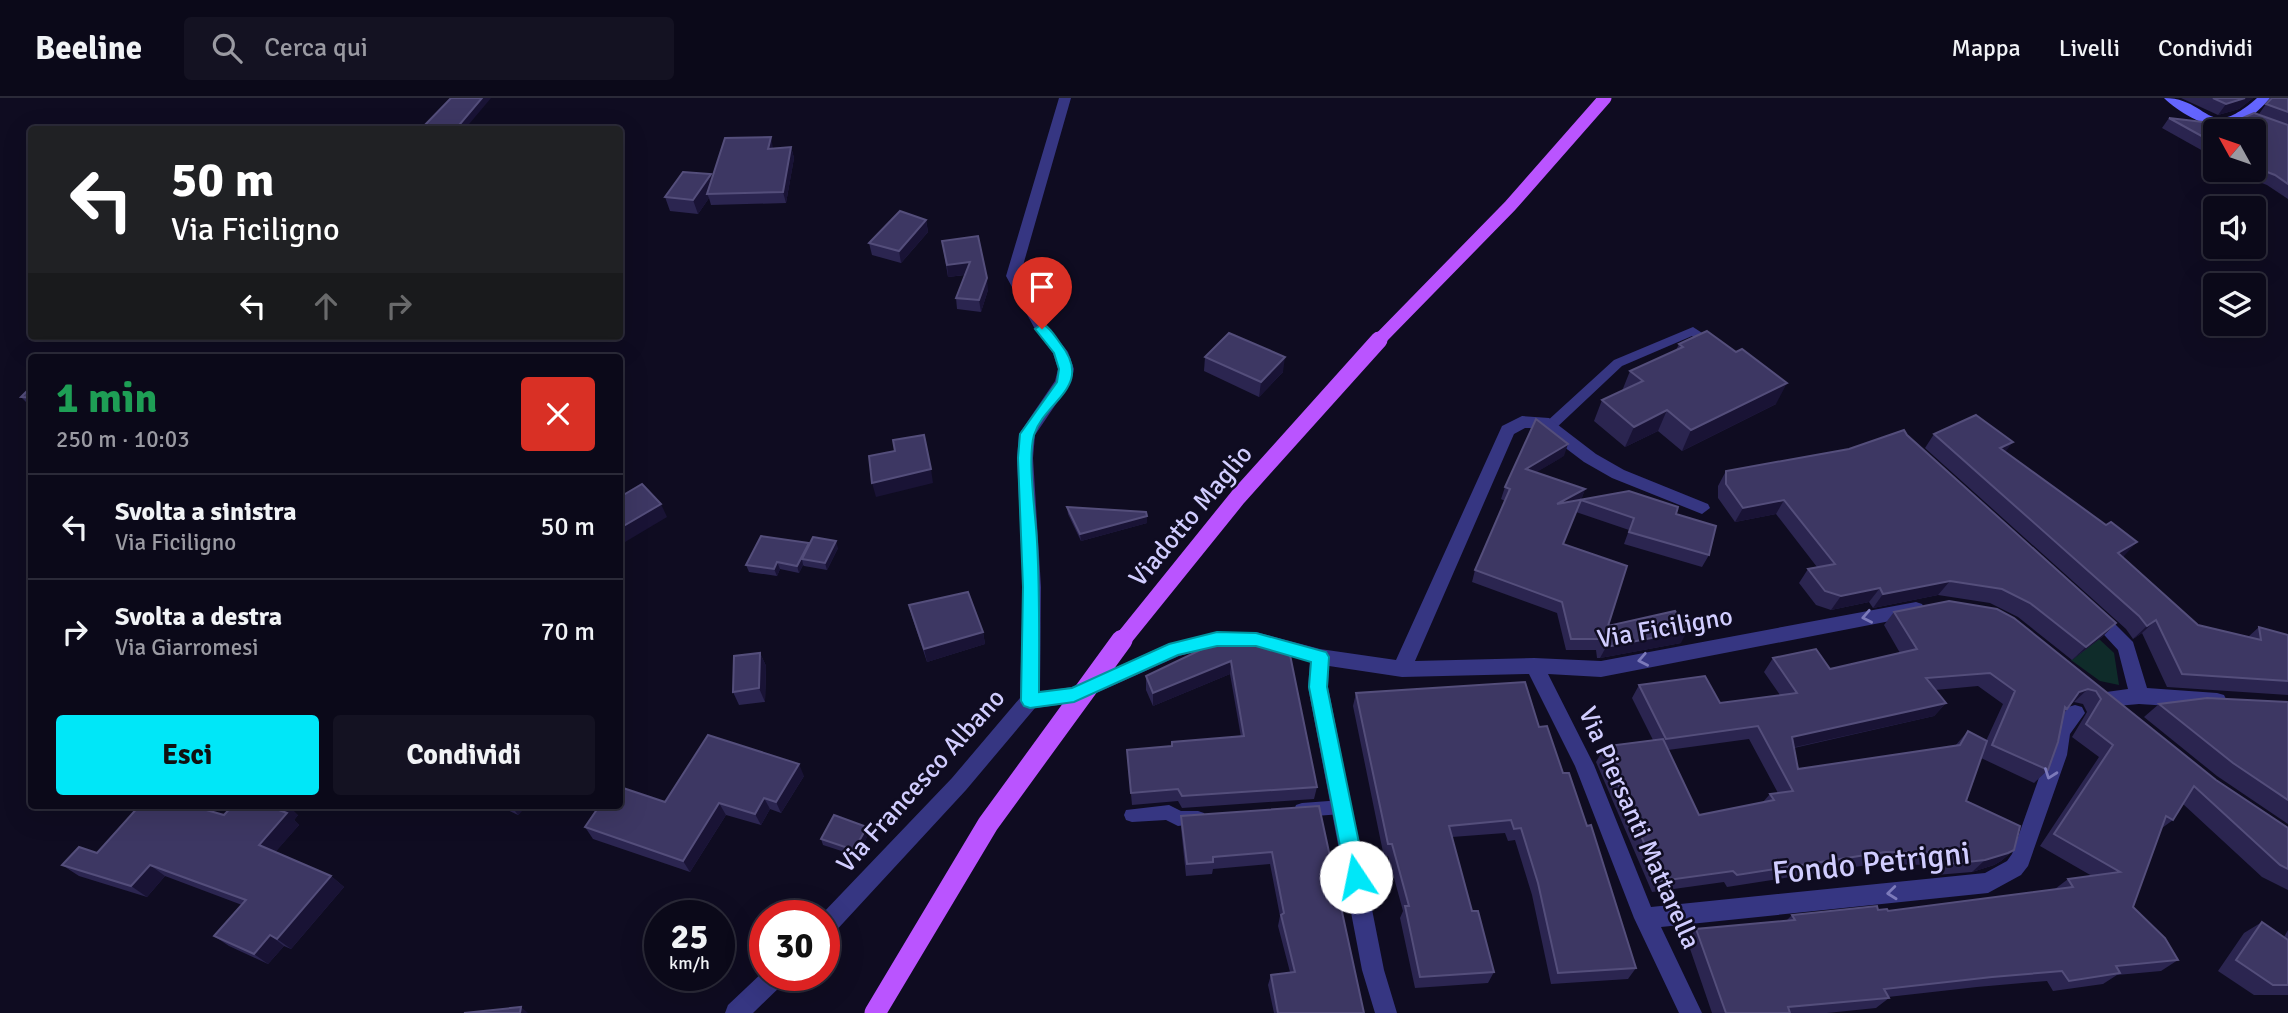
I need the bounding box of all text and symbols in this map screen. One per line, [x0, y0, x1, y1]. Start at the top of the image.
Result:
search box [184, 17, 674, 80]
text: Beeline [35, 28, 142, 69]
icon: search [208, 29, 246, 67]
text: Cerca qui [264, 32, 368, 64]
text: Mappa [1952, 33, 2021, 63]
text: Livelli [2059, 33, 2120, 63]
text: Condividi [2158, 33, 2253, 63]
north arrow [2203, 119, 2266, 182]
map controls [2203, 119, 2266, 336]
text: 50 m [171, 150, 274, 210]
icon: left [56, 154, 147, 245]
button: sound [2203, 196, 2266, 259]
text: Via Ficiligno [171, 210, 340, 249]
pin [1012, 257, 1072, 329]
icon: arrive [1023, 268, 1061, 306]
button: layers [2203, 273, 2266, 336]
icon: left [234, 287, 272, 325]
icon: ahead [307, 287, 345, 325]
icon: right [380, 287, 418, 325]
text: 1 min [56, 373, 157, 424]
button: close [521, 377, 595, 451]
text: 250 m · 10:03 [56, 425, 190, 454]
street label: Viadotto Maglio [1122, 439, 1260, 593]
text: Svolta a sinistra [115, 496, 297, 528]
icon: left [56, 508, 94, 546]
text: 50 m [540, 511, 595, 543]
text: Via Ficiligno [115, 528, 236, 557]
street label: Via Ficiligno [1595, 600, 1735, 656]
text: Svolta a destra [115, 601, 282, 633]
one-way arrow [1861, 609, 1873, 624]
icon: right [56, 613, 94, 651]
text: 70 m [540, 616, 595, 648]
text: Via Giarromesi [115, 633, 258, 662]
one-way arrow [1637, 652, 1649, 667]
street label: Via Francesco Albano [830, 682, 1012, 880]
street label: Via Piersanti Mattarella [1571, 702, 1707, 954]
button: Esci [56, 715, 319, 795]
button: Condividi [333, 715, 595, 795]
one-way arrow [2044, 768, 2058, 780]
street label: Fondo Petrigni [1770, 833, 1972, 893]
position arrow [1319, 840, 1393, 914]
one-way arrow [1886, 885, 1897, 900]
speed limit sign: 30 [749, 900, 840, 991]
text: 25 [671, 915, 708, 958]
text: km/h [669, 952, 710, 974]

